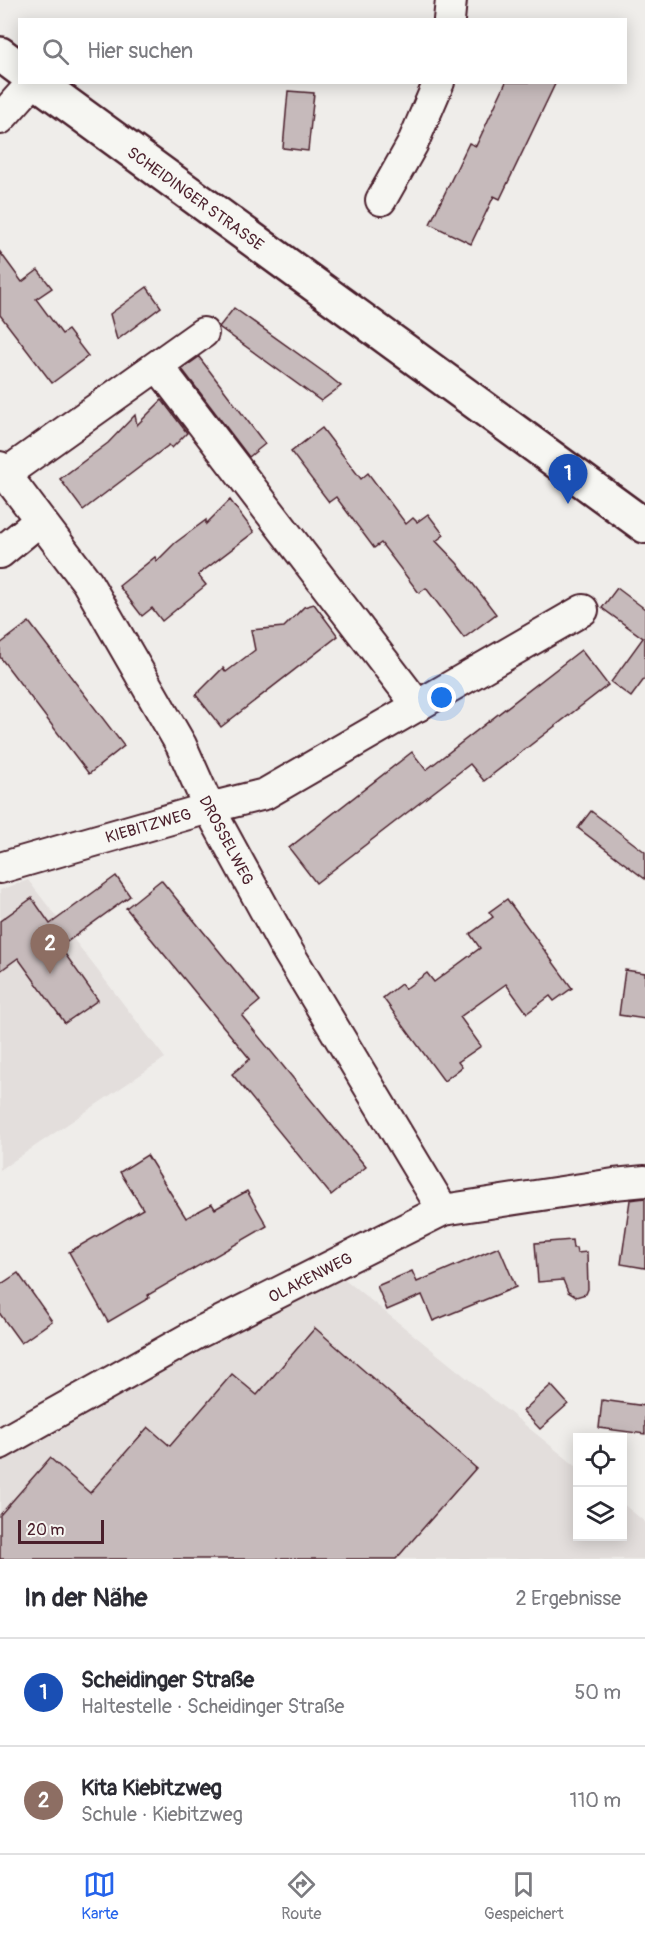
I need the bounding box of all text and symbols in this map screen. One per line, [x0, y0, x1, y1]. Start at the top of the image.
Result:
search box [18, 18, 627, 84]
icon: search [39, 35, 72, 68]
text: Hier suchen [87, 37, 193, 65]
street label: SCHEIDINGER STRASSE [123, 143, 268, 255]
pin: 1 [548, 454, 588, 504]
your location [427, 683, 456, 712]
street label: DROSSELWEG [194, 792, 258, 888]
street label: KIEBITZWEG [103, 804, 194, 848]
pin: 2 [31, 924, 70, 974]
street label: OLAKENWEG [265, 1248, 356, 1308]
map controls [573, 1433, 627, 1541]
button: locate [573, 1433, 627, 1487]
button: layers [573, 1487, 627, 1541]
scale bar [18, 1517, 104, 1544]
text: 20 m [27, 1520, 65, 1540]
text: In der Nähe [24, 1582, 147, 1614]
text: 2 Ergebnisse [516, 1586, 621, 1611]
text: Scheidinger Straße [81, 1666, 254, 1694]
text: 1 [40, 1680, 47, 1705]
text: 50 m [574, 1680, 621, 1705]
text: Haltestelle · Scheidinger Straße [81, 1694, 344, 1719]
text: Kita Kiebitzweg [81, 1774, 222, 1802]
text: 2 [38, 1788, 49, 1813]
text: 110 m [570, 1788, 621, 1813]
text: Schule · Kiebitzweg [81, 1802, 243, 1827]
tab: Karte [81, 1868, 118, 1924]
tab: Route [281, 1868, 321, 1924]
tab: Gespeichert [484, 1868, 564, 1924]

